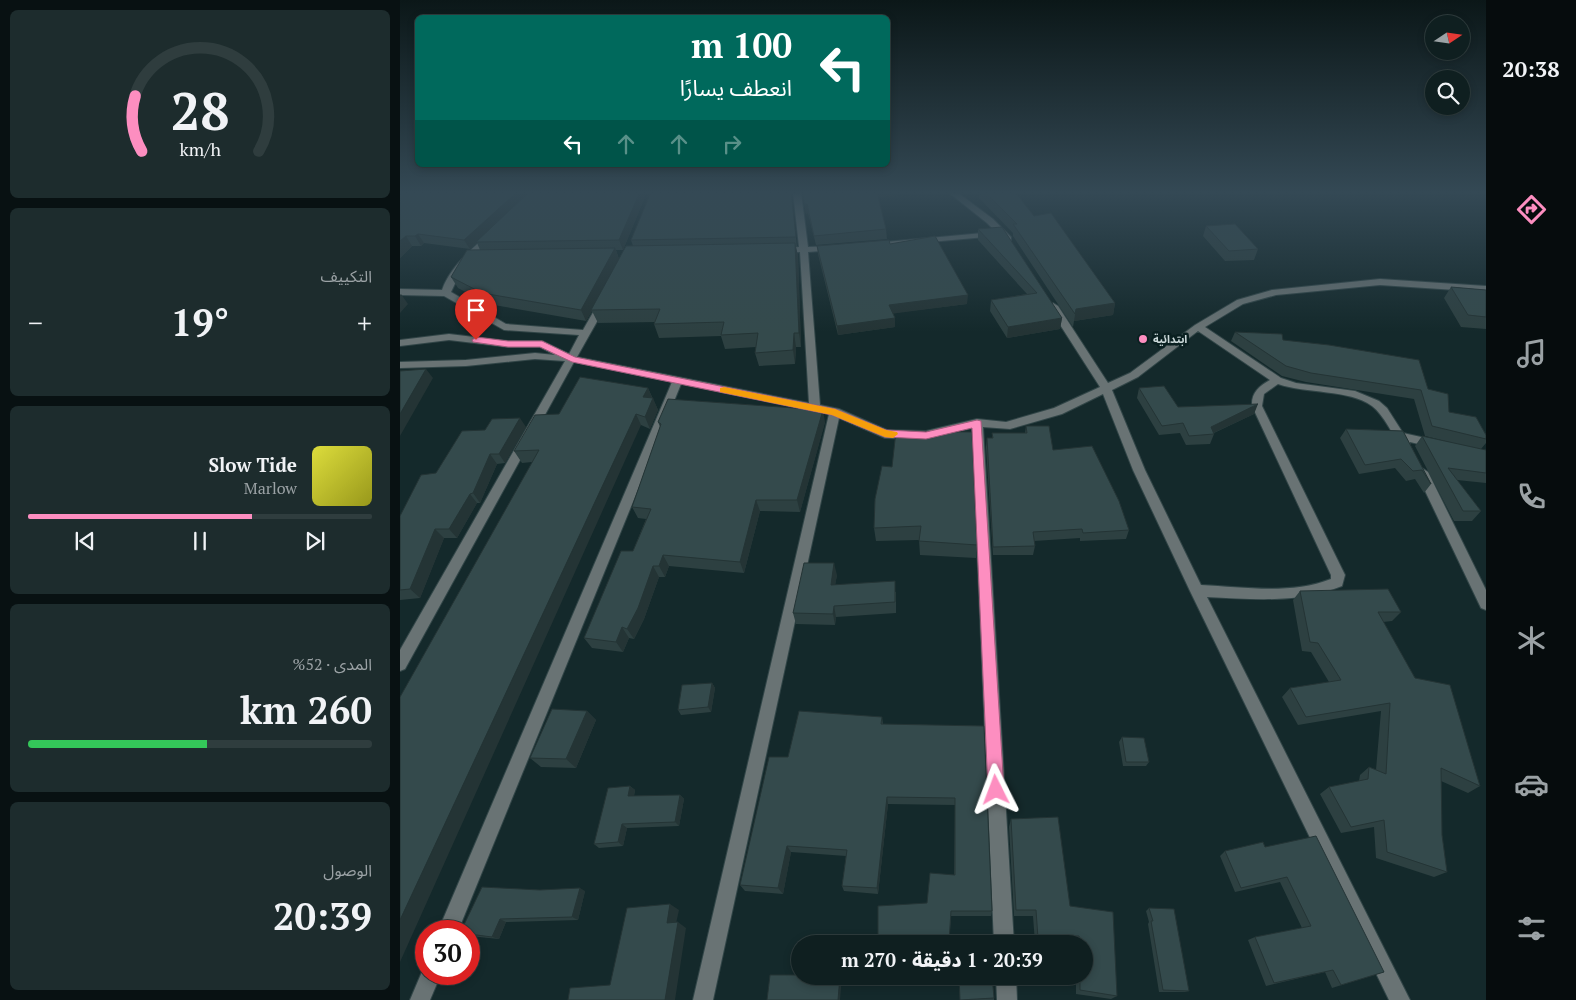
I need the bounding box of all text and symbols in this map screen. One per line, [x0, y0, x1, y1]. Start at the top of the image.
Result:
north arrow [1425, 15, 1470, 60]
map controls [1425, 15, 1470, 115]
text: 100 m [691, 22, 792, 68]
icon: left [810, 35, 875, 100]
text: 20:38 [1502, 54, 1560, 83]
button: search [1425, 70, 1470, 115]
text: انعطف يسارًا [680, 73, 792, 102]
text: 28 [171, 76, 229, 145]
icon: left [559, 130, 587, 158]
icon: ahead [612, 130, 640, 158]
icon: ahead [665, 130, 693, 158]
icon: right [718, 130, 746, 158]
text: km/h [179, 137, 221, 161]
icon: directions [1514, 192, 1549, 227]
text: التكييف [320, 265, 372, 287]
pin [455, 289, 497, 340]
icon: arrive [462, 296, 490, 324]
text: 19° [171, 297, 229, 347]
text: − [28, 304, 43, 341]
text: + [357, 304, 372, 341]
place label: ابتدائية [1153, 332, 1187, 346]
marker: ابتدائية [1137, 333, 1149, 345]
icon: music [1514, 336, 1549, 371]
text: Slow Tide [208, 452, 297, 477]
text: Marlow [244, 477, 297, 499]
icon: phone [1514, 479, 1549, 514]
icon: previous [71, 527, 99, 555]
icon: pause [186, 527, 214, 555]
icon: next [301, 527, 329, 555]
icon: climate [1514, 623, 1549, 658]
text: المدى · 52% [293, 653, 372, 675]
text: 260 km [240, 685, 372, 735]
position arrow [969, 763, 1021, 815]
icon: car [1514, 767, 1549, 802]
text: الوصول [323, 859, 372, 881]
text: 20:39 [273, 891, 372, 941]
icon: filters [1514, 911, 1549, 946]
speed limit sign: 30 [415, 920, 480, 985]
text: 20:39 · 1 دقيقة · 270 m [841, 947, 1043, 972]

